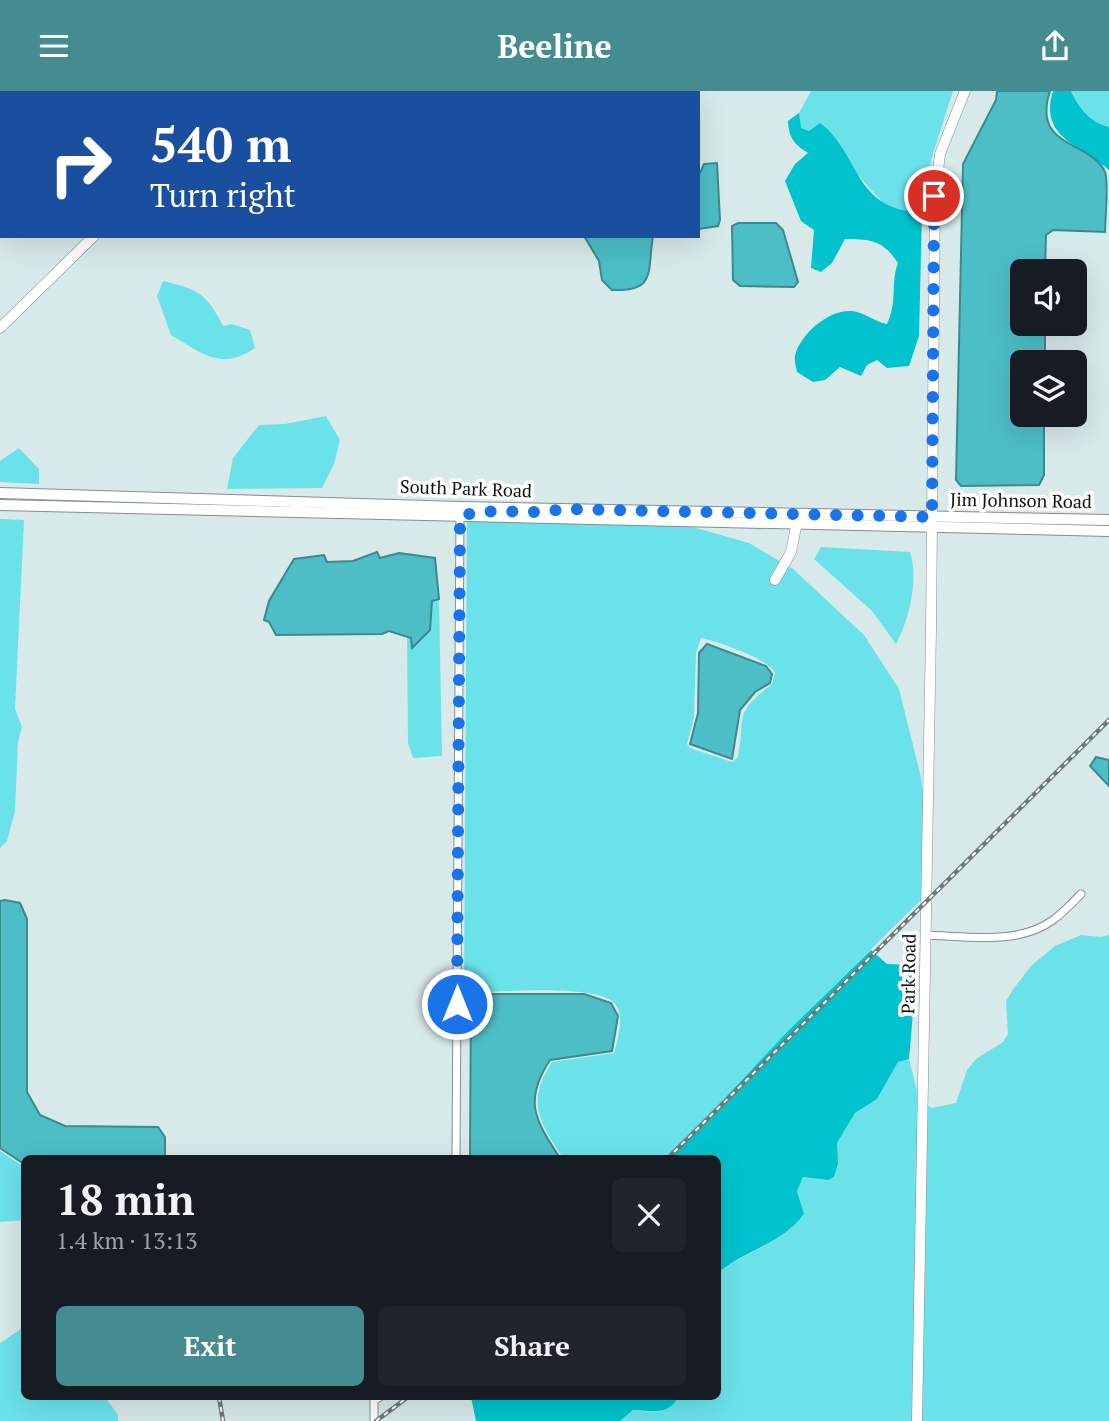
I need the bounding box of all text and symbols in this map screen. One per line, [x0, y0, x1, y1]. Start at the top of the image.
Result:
text: Beeline [497, 25, 612, 67]
icon: menu [35, 27, 73, 65]
icon: share [1036, 27, 1074, 65]
text: 540 m [150, 111, 292, 176]
icon: right [35, 119, 126, 210]
pin [904, 166, 964, 226]
text: Turn right [150, 174, 296, 216]
icon: arrive [915, 177, 953, 215]
map controls [1010, 259, 1087, 427]
button: sound [1010, 259, 1087, 336]
button: layers [1010, 350, 1087, 427]
street label: South Park Road [400, 474, 532, 502]
street label: Jim Johnson Road [950, 487, 1092, 513]
street label: Park Road [895, 934, 921, 1014]
position arrow [420, 967, 494, 1041]
text: 18 min [56, 1171, 195, 1227]
button: close [612, 1178, 686, 1252]
text: 1.4 km · 13:13 [56, 1225, 198, 1256]
button: Exit [56, 1306, 364, 1386]
button: Share [378, 1306, 686, 1386]

